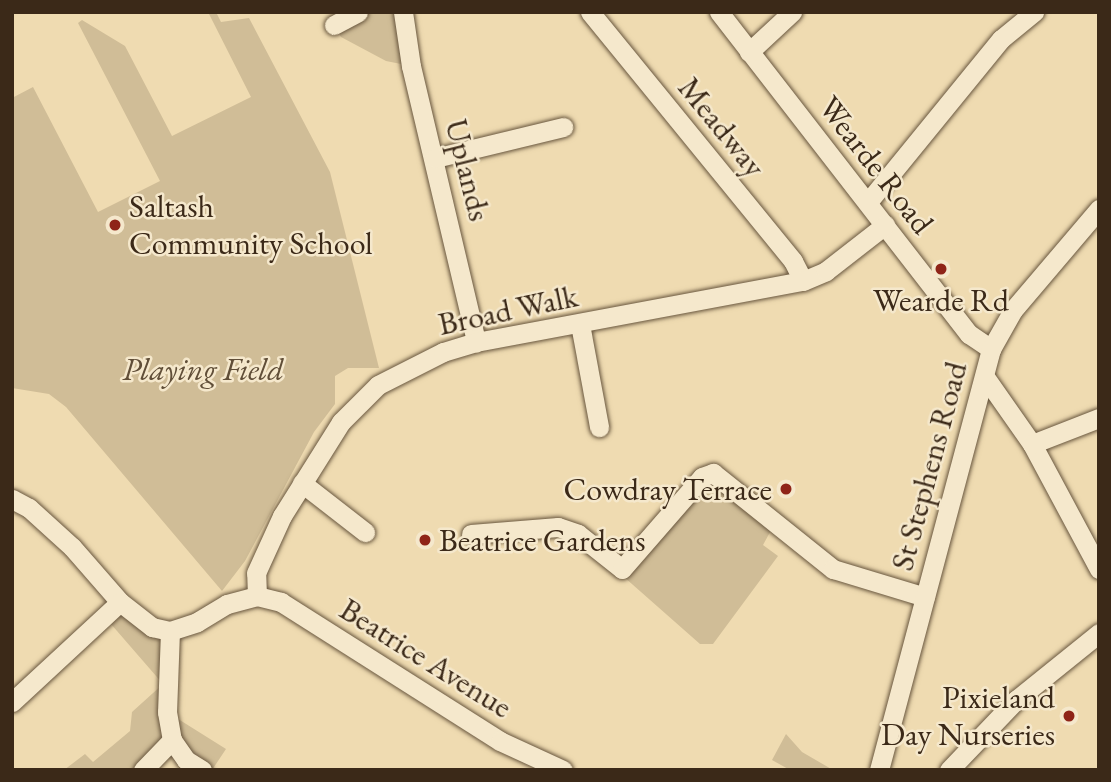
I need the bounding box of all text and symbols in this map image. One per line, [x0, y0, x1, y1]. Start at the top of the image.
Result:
street label: Meadway [670, 69, 774, 185]
street label: Wearde Road [810, 89, 942, 241]
street label: Uplands [437, 115, 499, 225]
place label: Saltash Community School [129, 188, 373, 263]
marker: Saltash Community School [107, 217, 123, 233]
marker: Wearde Rd [933, 261, 949, 277]
street label: Broad Walk [435, 276, 581, 344]
place label: Wearde Rd [873, 281, 1009, 319]
park label: Playing Field [122, 350, 284, 388]
street label: St Stephens Road [883, 357, 975, 575]
place label: Cowdray Terrace [563, 470, 772, 508]
marker: Cowdray Terrace [778, 481, 794, 497]
place label: Beatrice Gardens [439, 521, 646, 559]
marker: Beatrice Gardens [417, 532, 433, 548]
street label: Beatrice Avenue [333, 590, 519, 726]
place label: Pixieland Day Nurseries [881, 679, 1055, 754]
marker: Pixieland Day Nurseries [1061, 708, 1077, 724]

